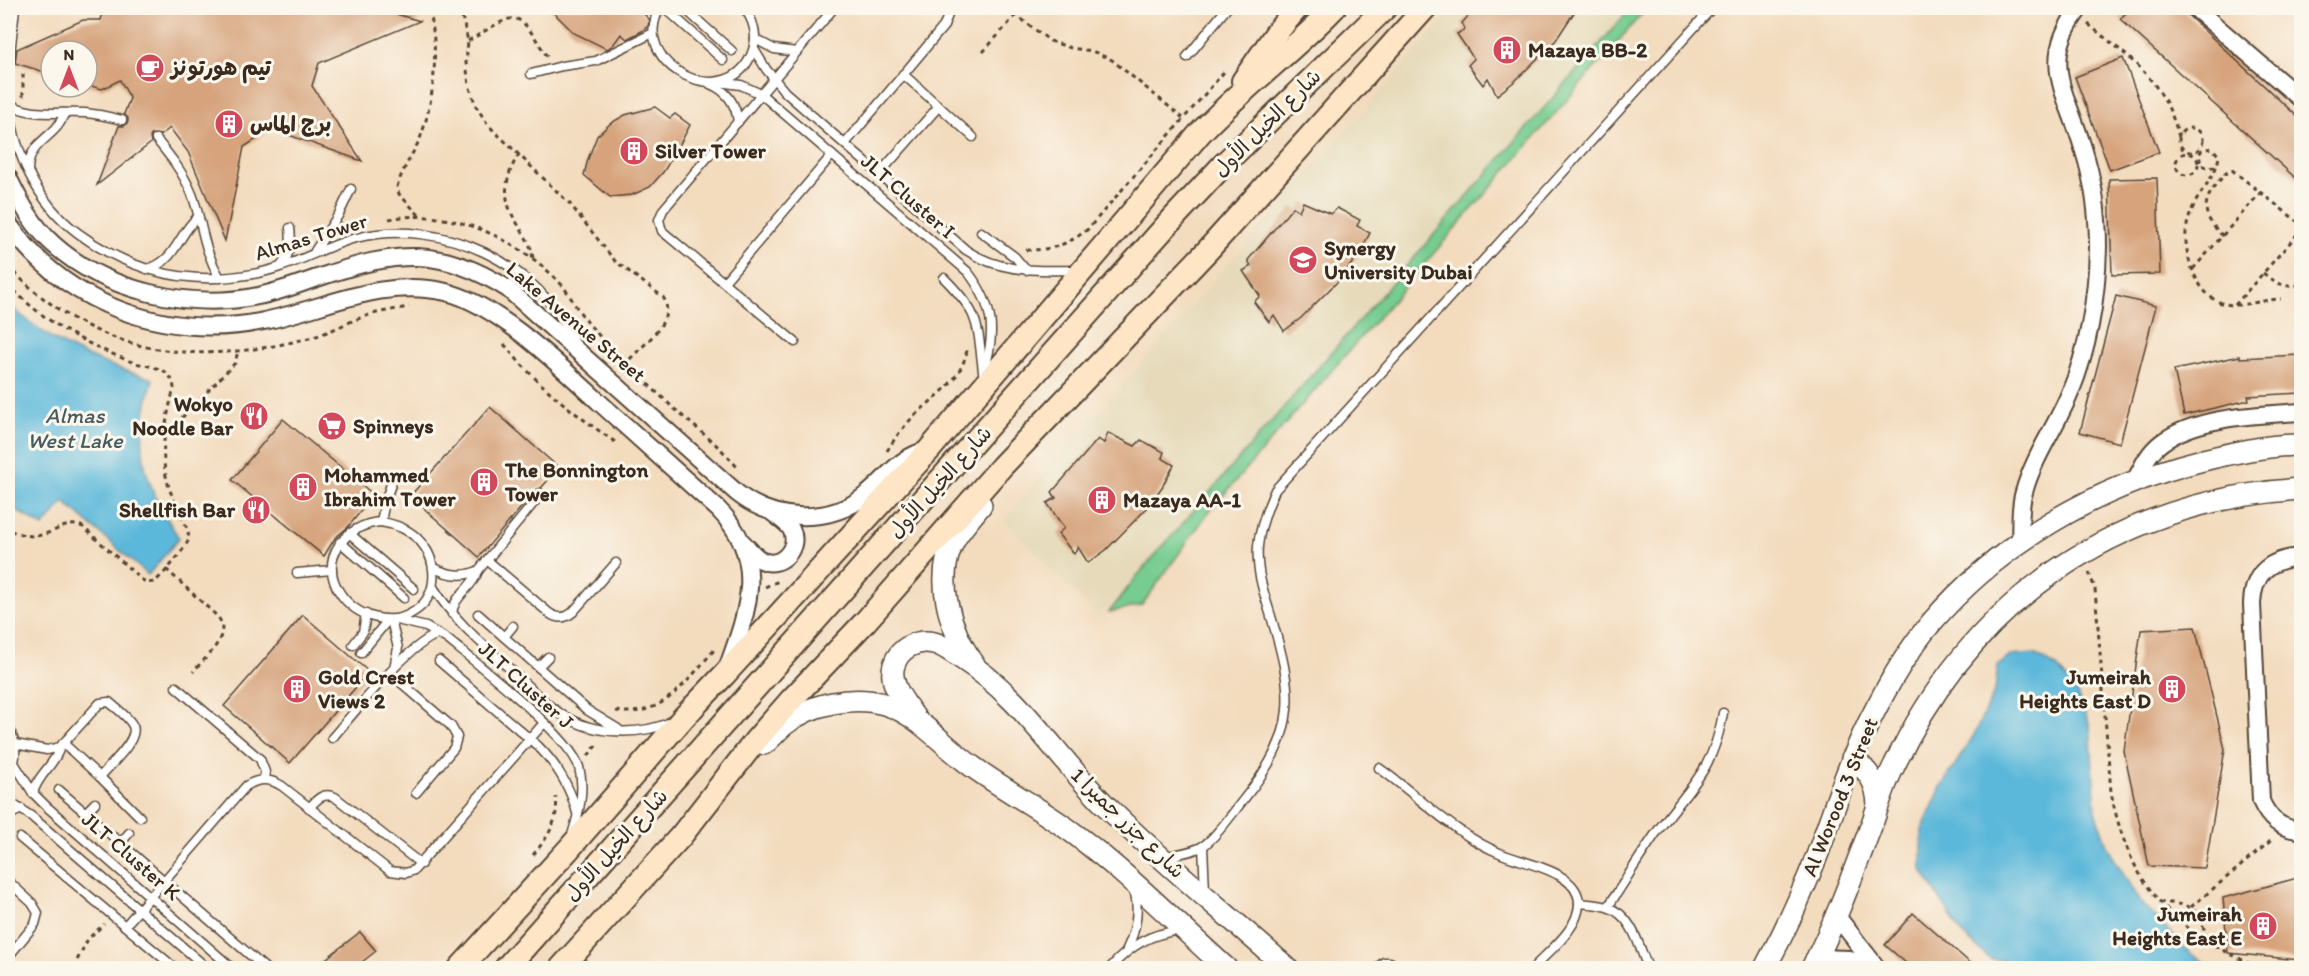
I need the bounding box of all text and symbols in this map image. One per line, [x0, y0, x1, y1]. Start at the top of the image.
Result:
building icon: Mazaya BB-2 [1491, 34, 1523, 66]
place label: Mazaya BB-2 [1528, 37, 1647, 63]
north arrow [39, 39, 99, 99]
text: N [64, 45, 74, 64]
cafe icon: تيم هورتونز [134, 52, 166, 84]
place label: تيم هورتونز [169, 55, 272, 84]
street label: شارع الخيل الأول [1207, 63, 1328, 184]
building icon: برج الماس [213, 108, 245, 140]
place label: برج الماس [250, 111, 331, 137]
building icon: Silver Tower [618, 135, 650, 167]
place label: Silver Tower [655, 138, 767, 163]
street label: JLT Cluster I [856, 148, 961, 243]
street label: Almas Tower [252, 208, 370, 265]
place label: Synergy University Dubai [1324, 235, 1473, 285]
school or university icon: Synergy University Dubai [1287, 244, 1319, 276]
street label: Lake Avenue Street [502, 256, 651, 387]
place label: Wokyo Noodle Bar [132, 391, 234, 440]
restaurant icon: Wokyo Noodle Bar [238, 400, 270, 432]
water label: Almas West Lake [27, 402, 124, 454]
supermarket icon: Spinneys [316, 410, 348, 442]
place label: Spinneys [353, 413, 434, 439]
street label: شارع الخيل الأول [882, 420, 999, 545]
place label: The Bonnington Tower [504, 457, 648, 506]
place label: Mohammed Ibrahim Tower [324, 462, 456, 511]
building icon: The Bonnington Tower [468, 466, 500, 498]
building icon: Mohammed Ibrahim Tower [287, 471, 319, 503]
building icon: Mazaya AA-1 [1086, 484, 1118, 516]
place label: Mazaya AA-1 [1123, 487, 1241, 513]
restaurant icon: Shellfish Bar [240, 494, 272, 526]
place label: Shellfish Bar [119, 497, 236, 522]
street label: JLT Cluster J [474, 636, 579, 734]
place label: Gold Crest Views 2 [318, 664, 414, 713]
place label: Jumeirah Heights East D [2019, 664, 2152, 714]
building icon: Gold Crest Views 2 [281, 673, 313, 705]
building icon: Jumeirah Heights East D [2156, 673, 2188, 705]
street label: Al Worood 3 Street [1796, 714, 1883, 880]
street label: شارع جزر جميرا 1 [1064, 762, 1190, 885]
street label: شارع الخيل الأول [558, 783, 675, 908]
street label: JLT Cluster K [77, 806, 186, 906]
place label: Jumeirah Heights East E [2112, 901, 2243, 951]
building icon: Jumeirah Heights East E [2247, 910, 2279, 942]

